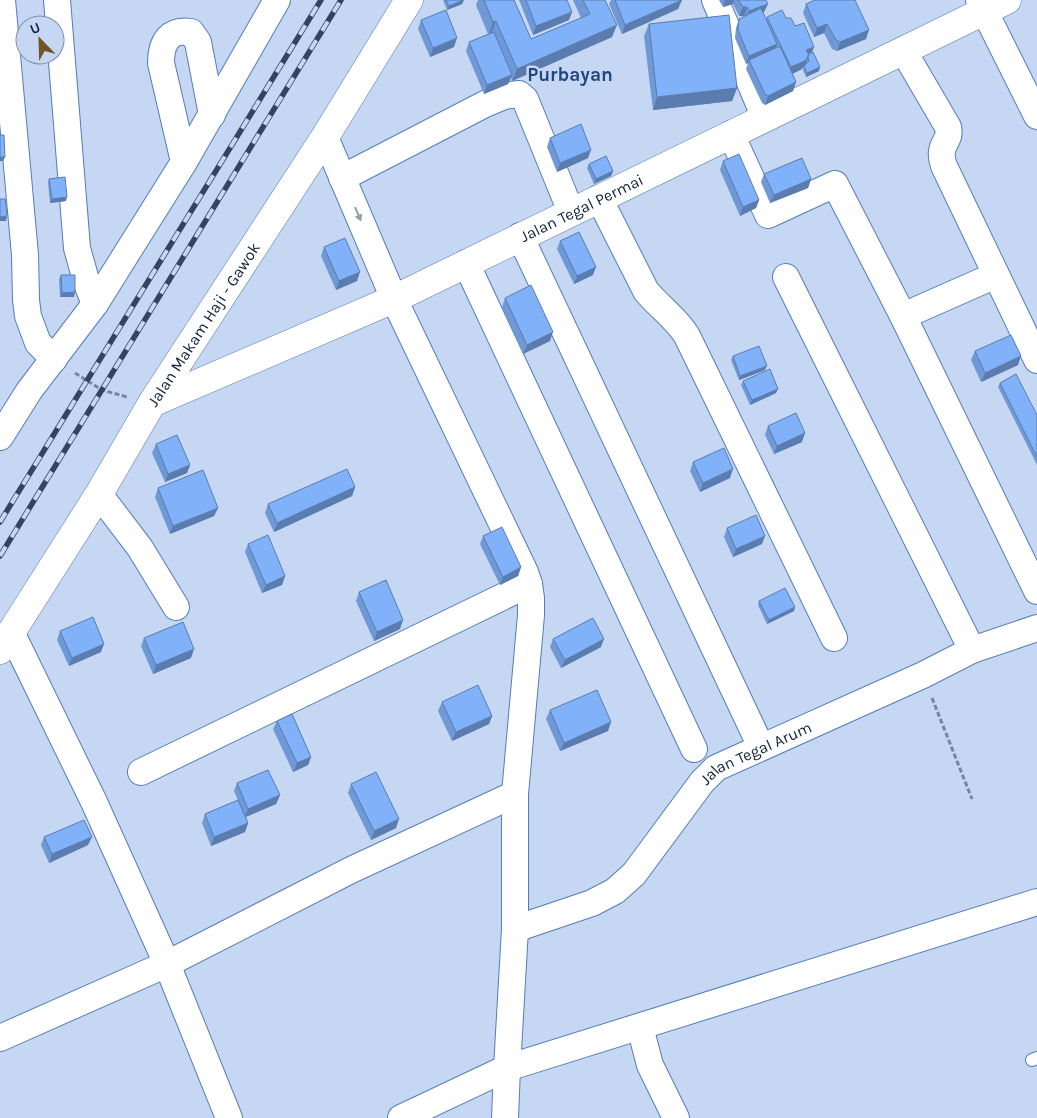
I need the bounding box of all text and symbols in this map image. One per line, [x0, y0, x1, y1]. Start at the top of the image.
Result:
north arrow [15, 15, 65, 65]
text: U [27, 19, 43, 38]
district label: Purbayan [527, 64, 613, 86]
street label: Jalan Tegal Permai [517, 169, 646, 246]
one-way arrow [354, 207, 362, 221]
street label: Jalan Makam Haji - Gawok [143, 239, 264, 410]
street label: Jalan Tegal Arum [696, 717, 814, 788]

